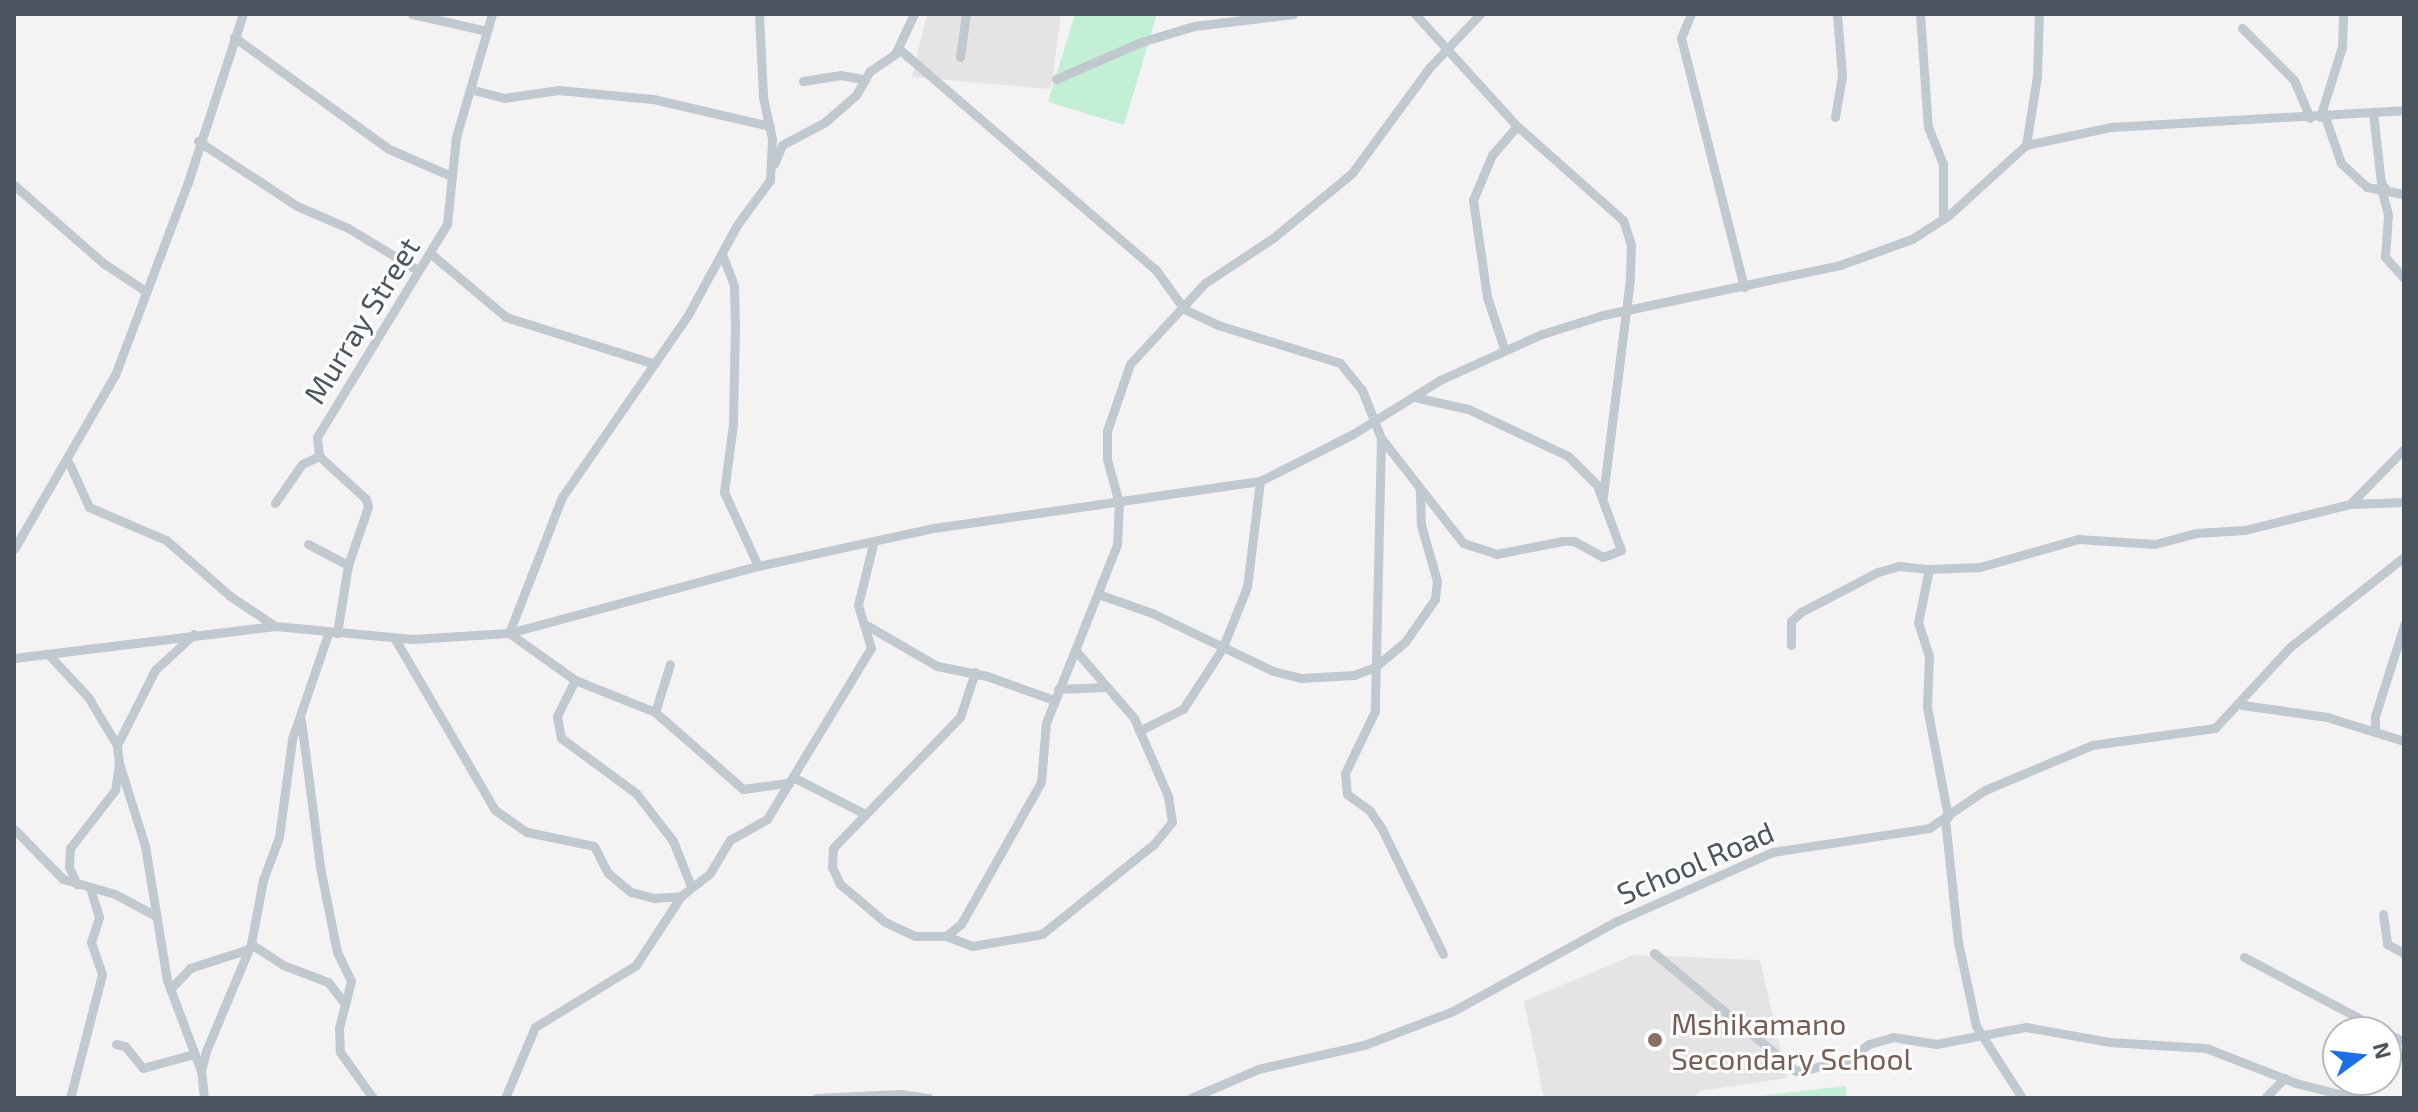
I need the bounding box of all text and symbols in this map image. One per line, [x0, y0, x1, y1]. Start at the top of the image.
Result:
street label: Murray Street [295, 230, 427, 410]
street label: School Road [1611, 813, 1779, 911]
place label: Mshikamano Secondary School [1671, 1005, 1913, 1076]
north arrow [2322, 1016, 2402, 1096]
marker: Mshikamano Secondary School [1646, 1031, 1664, 1049]
text: N [2369, 1039, 2398, 1061]

